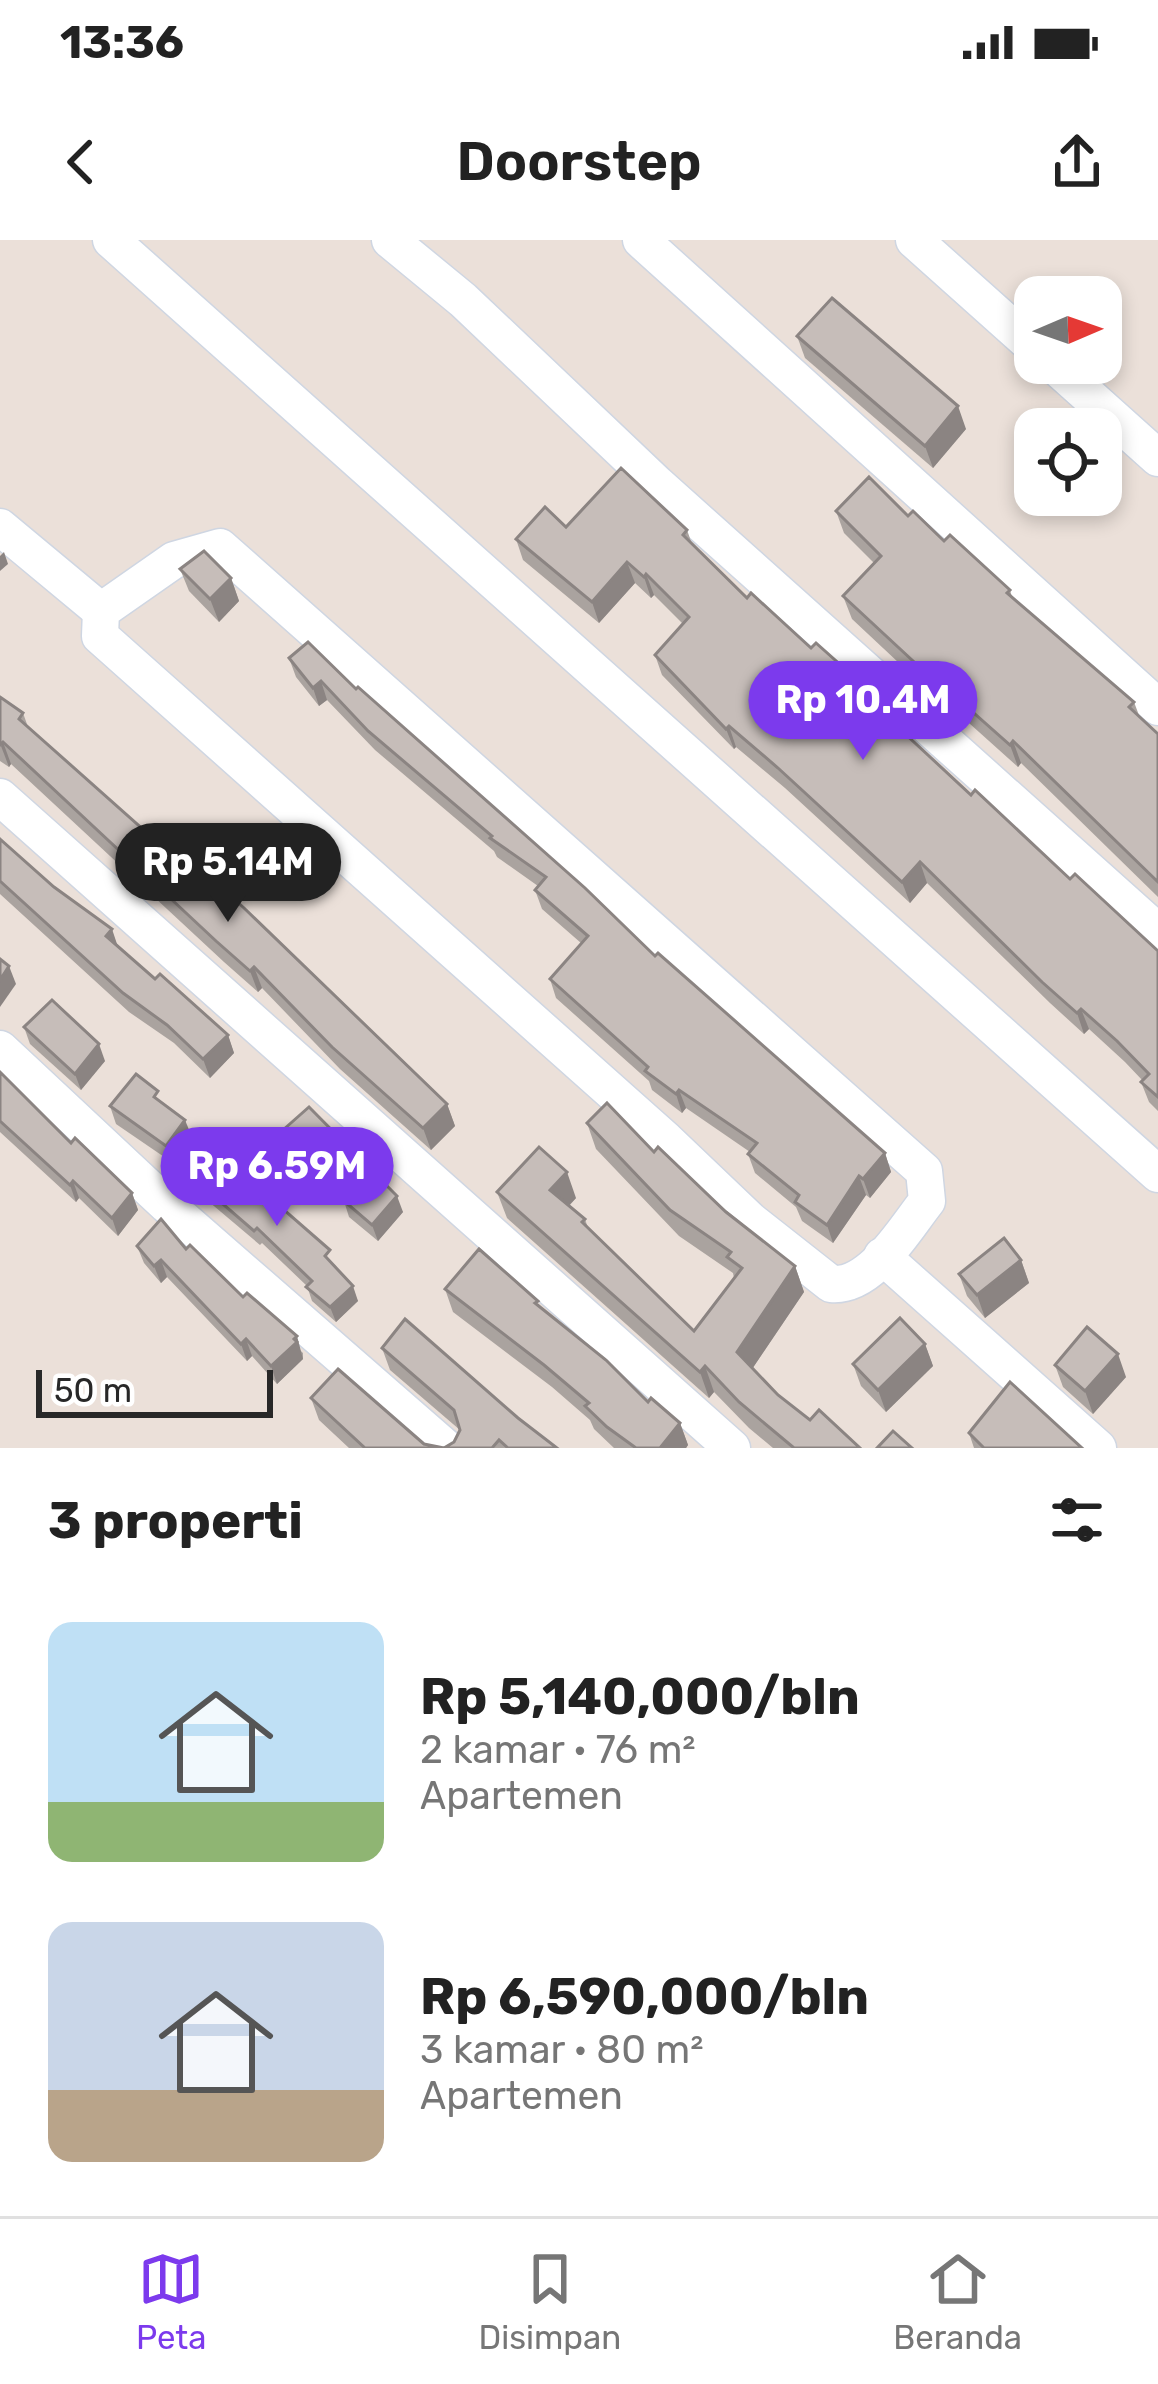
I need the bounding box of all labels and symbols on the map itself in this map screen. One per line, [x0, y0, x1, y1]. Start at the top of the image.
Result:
north arrow [1014, 276, 1122, 384]
pin: Rp 10.4M [739, 661, 987, 763]
pin: Rp 5.14M [104, 823, 352, 925]
pin: Rp 6.59M [153, 1127, 401, 1229]
scale bar [36, 1364, 273, 1417]

